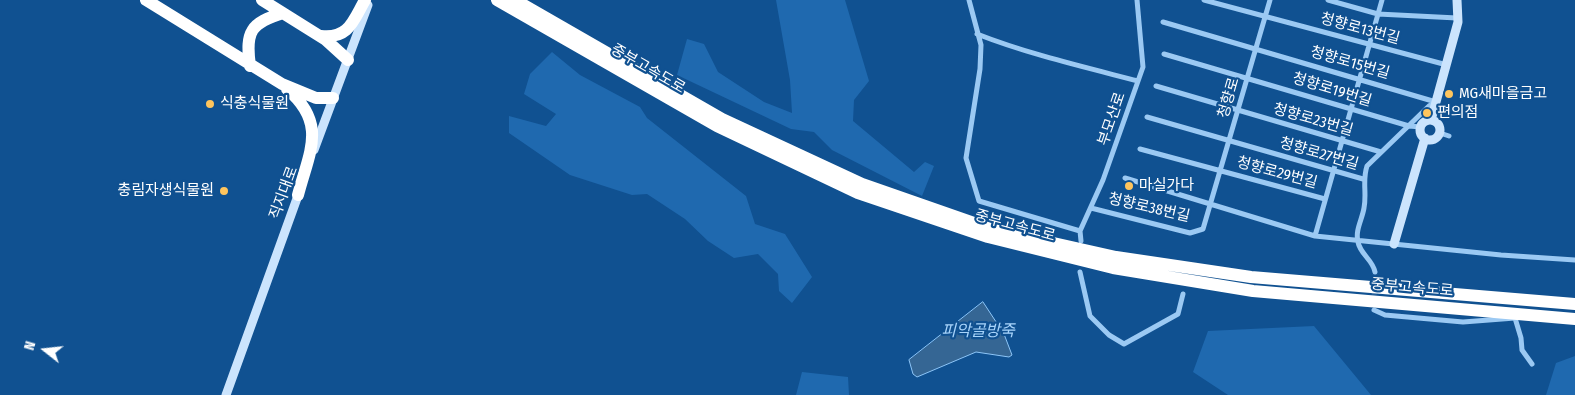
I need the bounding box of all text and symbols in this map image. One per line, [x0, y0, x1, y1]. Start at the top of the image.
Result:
street label: 청향로13번길 [1318, 10, 1402, 48]
street label: 중부고속도로 [608, 41, 688, 97]
street label: 청향로15번길 [1308, 43, 1392, 83]
street label: 청향로19번길 [1290, 69, 1374, 111]
street label: 청향로 [1215, 76, 1243, 120]
place label: MG새마을금고 [1459, 85, 1547, 103]
marker: MG새마을금고 [1443, 88, 1455, 100]
street label: 부모산로 [1095, 90, 1129, 148]
place label: 식충식물원 [220, 95, 289, 113]
marker: 식충식물원 [204, 98, 216, 110]
street label: 청향로23번길 [1271, 100, 1355, 140]
place label: 편의점 [1437, 104, 1478, 122]
marker: 편의점 [1421, 107, 1433, 119]
street label: 청향로27번길 [1277, 134, 1361, 174]
street label: 청향로29번길 [1235, 154, 1319, 192]
street label: 직지대로 [266, 164, 302, 222]
place label: 마실가다 [1139, 177, 1194, 195]
marker: 마실가다 [1123, 180, 1135, 192]
place label: 충림자생식물원 [117, 182, 214, 200]
marker: 충림자생식물원 [218, 185, 230, 197]
street label: 청향로38번길 [1106, 190, 1192, 226]
street label: 중부고속도로 [973, 207, 1057, 245]
street label: 중부고속도로 [1370, 275, 1454, 301]
water label: 피악골방죽 [941, 322, 1015, 342]
north arrow [20, 325, 70, 375]
text: N [21, 339, 39, 352]

